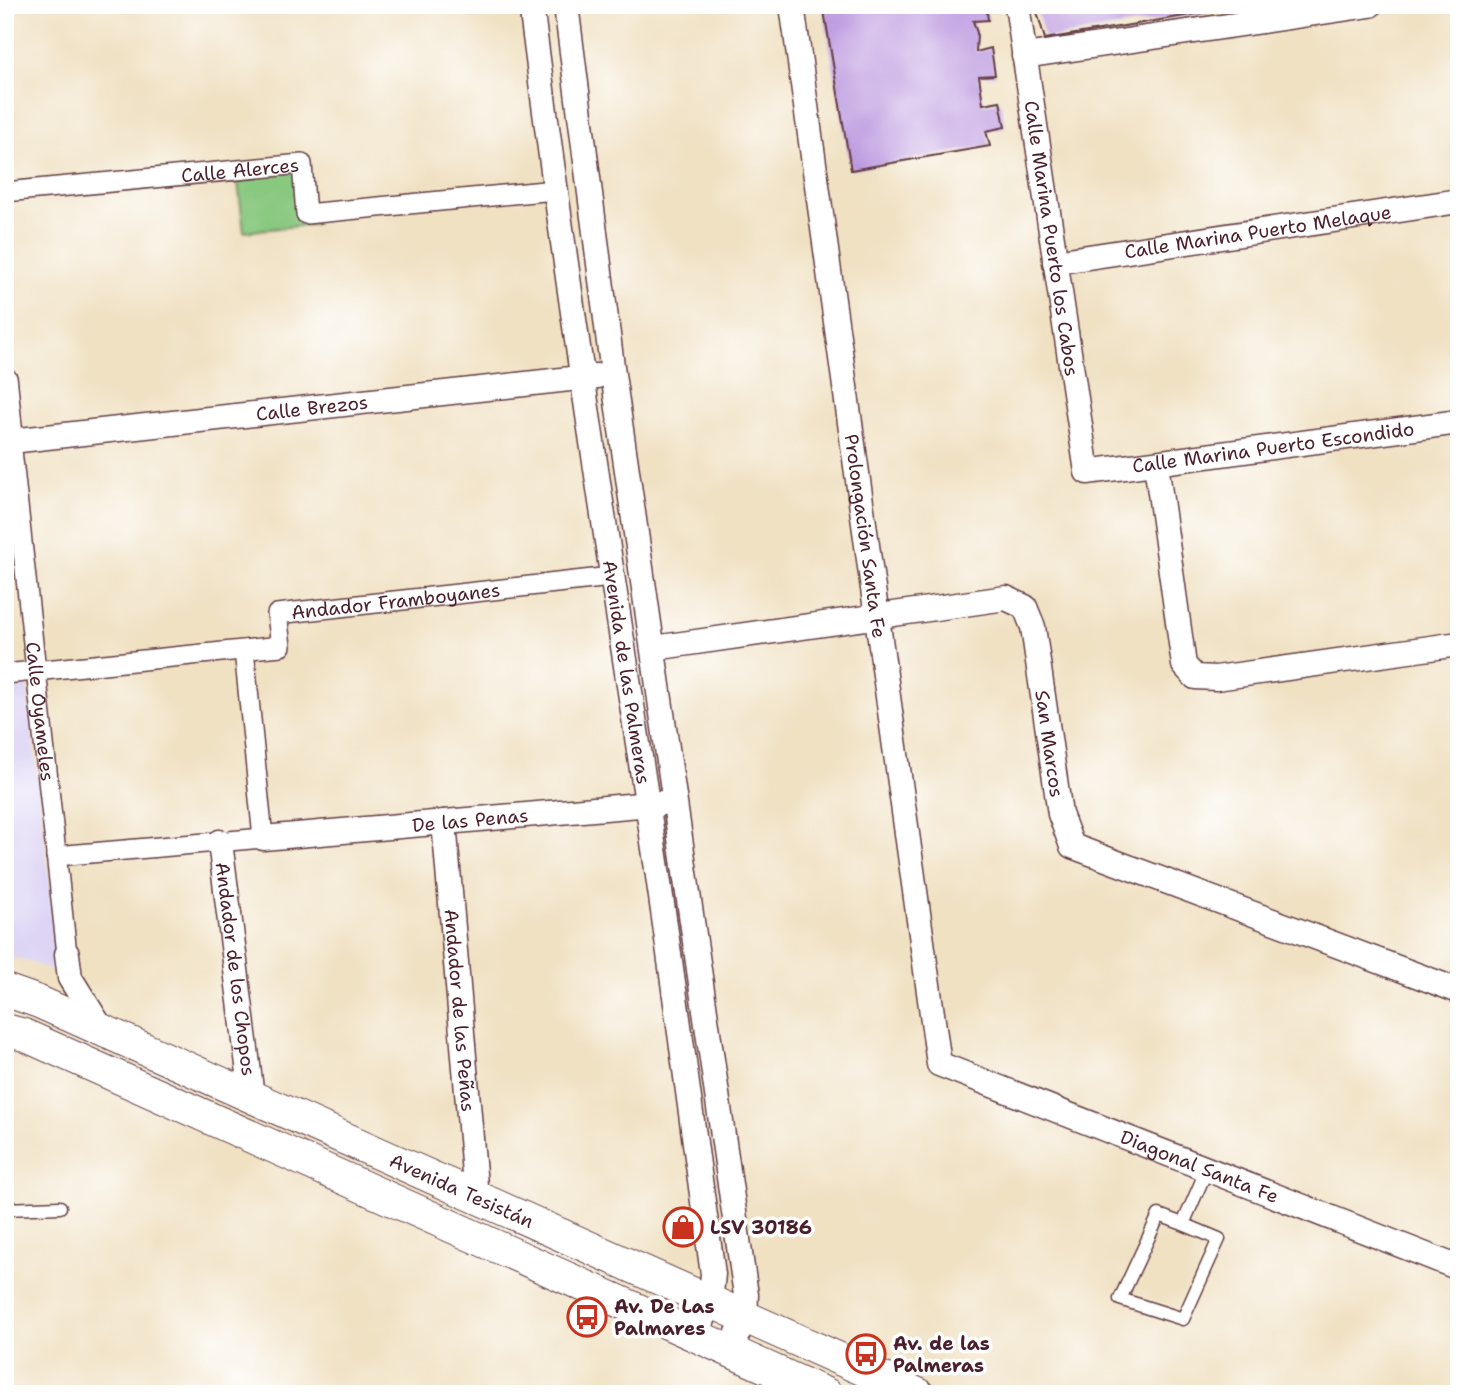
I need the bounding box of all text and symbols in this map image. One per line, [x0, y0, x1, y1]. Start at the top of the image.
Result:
street label: Calle Marina Puerto los Cabos [1018, 99, 1084, 378]
street label: Calle Alerces [180, 152, 300, 188]
street label: Calle Marina Puerto Melaque [1123, 199, 1393, 264]
street label: Calle Brezos [255, 389, 369, 427]
street label: Calle Marina Puerto Escondido [1131, 416, 1416, 479]
street label: Prolongación Santa Fe [839, 432, 892, 640]
street label: Avenida de las Palmeras [597, 558, 656, 786]
street label: Andador Framboyanes [290, 577, 501, 625]
street label: Calle Oyameles [20, 640, 60, 783]
street label: San Marcos [1029, 689, 1069, 799]
street label: De las Penas [411, 803, 529, 838]
street label: Andador de los Chopos [210, 861, 261, 1077]
street label: Andador de las Peñas [438, 908, 481, 1113]
street label: Diagonal Santa Fe [1116, 1124, 1282, 1209]
street label: Avenida Tesistán [386, 1148, 538, 1234]
shop icon: LSV 30186 [662, 1206, 704, 1248]
place label: LSV 30186 [710, 1215, 812, 1240]
place label: Av. De Las Palmares [614, 1294, 715, 1341]
bus stop icon: Av. De Las Palmares [566, 1296, 608, 1338]
place label: Av. de las Palmeras [893, 1331, 990, 1378]
bus stop icon: Av. de las Palmeras [845, 1333, 887, 1375]

